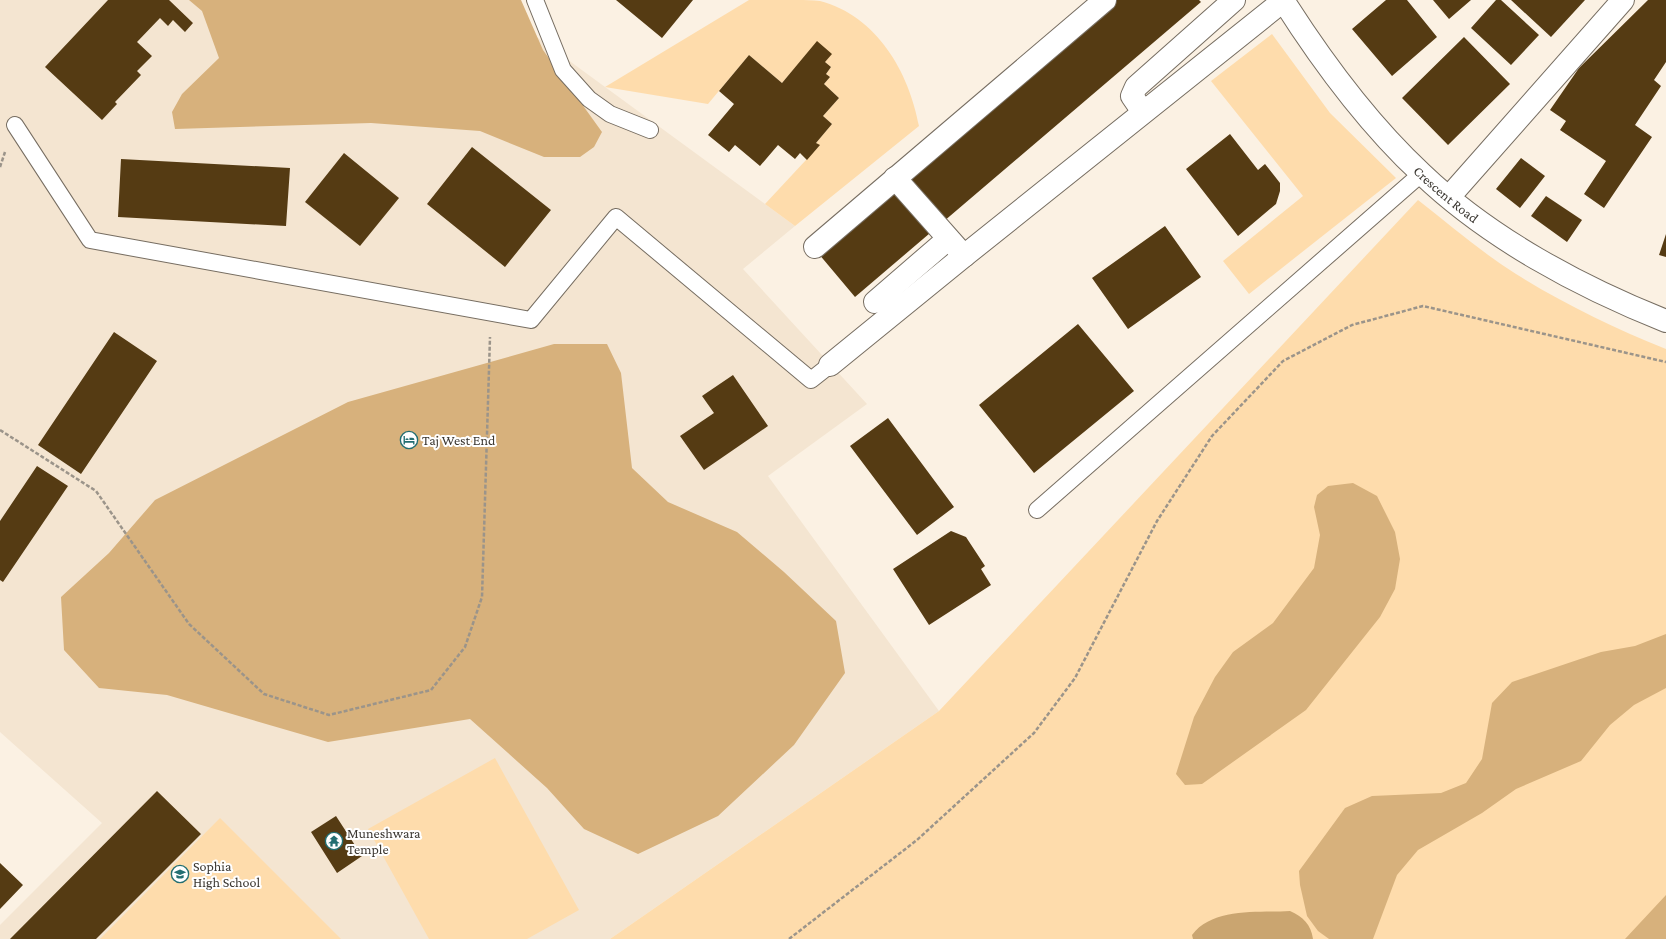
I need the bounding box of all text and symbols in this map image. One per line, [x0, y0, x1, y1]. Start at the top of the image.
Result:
street label: Crescent Road [1411, 163, 1482, 227]
hotel icon: Taj West End [399, 430, 419, 450]
place label: Taj West End [422, 432, 496, 449]
place label: Muneshwara Temple [347, 825, 421, 857]
temple icon: Muneshwara Temple [324, 831, 344, 851]
place label: Sophia High School [193, 858, 260, 890]
school or university icon: Sophia High School [170, 864, 190, 884]

